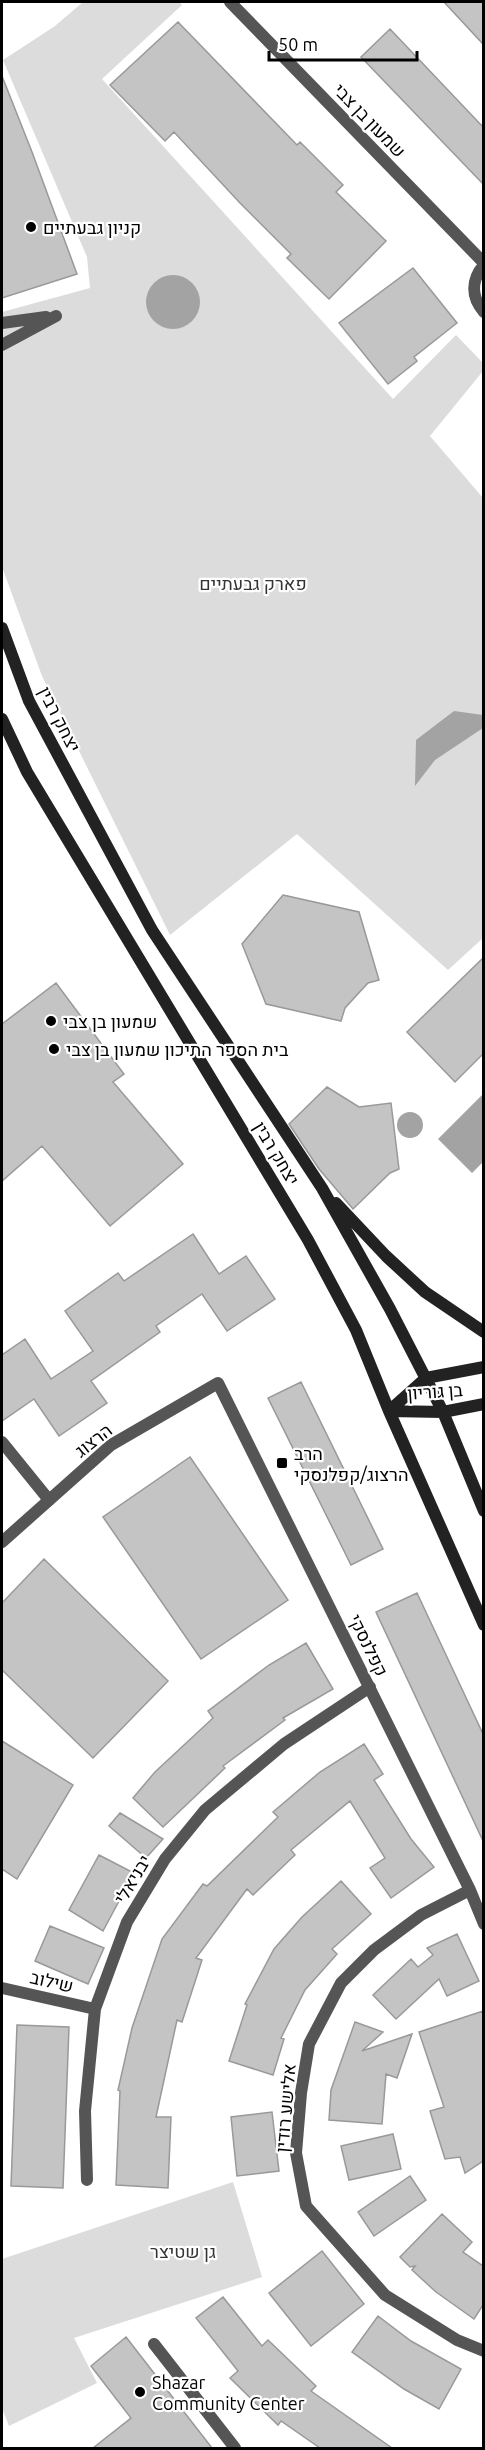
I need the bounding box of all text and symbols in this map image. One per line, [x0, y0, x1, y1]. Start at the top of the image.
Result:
scale bar [269, 24, 418, 62]
text: 50 m [278, 34, 318, 54]
street label: שמעון בן צבי [329, 79, 410, 162]
place label: קניון גבעתיים [43, 217, 141, 238]
marker: קניון גבעתיים [24, 220, 38, 234]
park label: פארק גבעתיים [199, 573, 307, 594]
street label: יצחק רבין [34, 683, 85, 755]
place label: שמעון בן צבי [63, 1011, 157, 1032]
marker: שמעון בן צבי [44, 1014, 58, 1028]
place label: בית הספר התיכון שמעון בן צבי [66, 1039, 289, 1060]
marker: בית הספר התיכון שמעון בן צבי [47, 1042, 61, 1056]
street label: יצחק רבין [249, 1118, 304, 1189]
street label: בן גוריון [406, 1379, 464, 1404]
street label: הרצוג [70, 1419, 116, 1461]
place label: הרב הרצוג/קפלנסקי [294, 1443, 408, 1485]
marker: הרב הרצוג/קפלנסקי [275, 1456, 289, 1470]
street label: קפלנסקי [345, 1611, 393, 1680]
street label: יבניאלי [110, 1851, 154, 1907]
street label: שילוב [28, 1966, 76, 1996]
street label: אלישע רודין [271, 2063, 300, 2153]
park label: גן שטיצר [150, 2241, 216, 2262]
place label: Shazar Community Center [152, 2372, 305, 2413]
marker: Shazar Community Center [133, 2385, 147, 2399]

